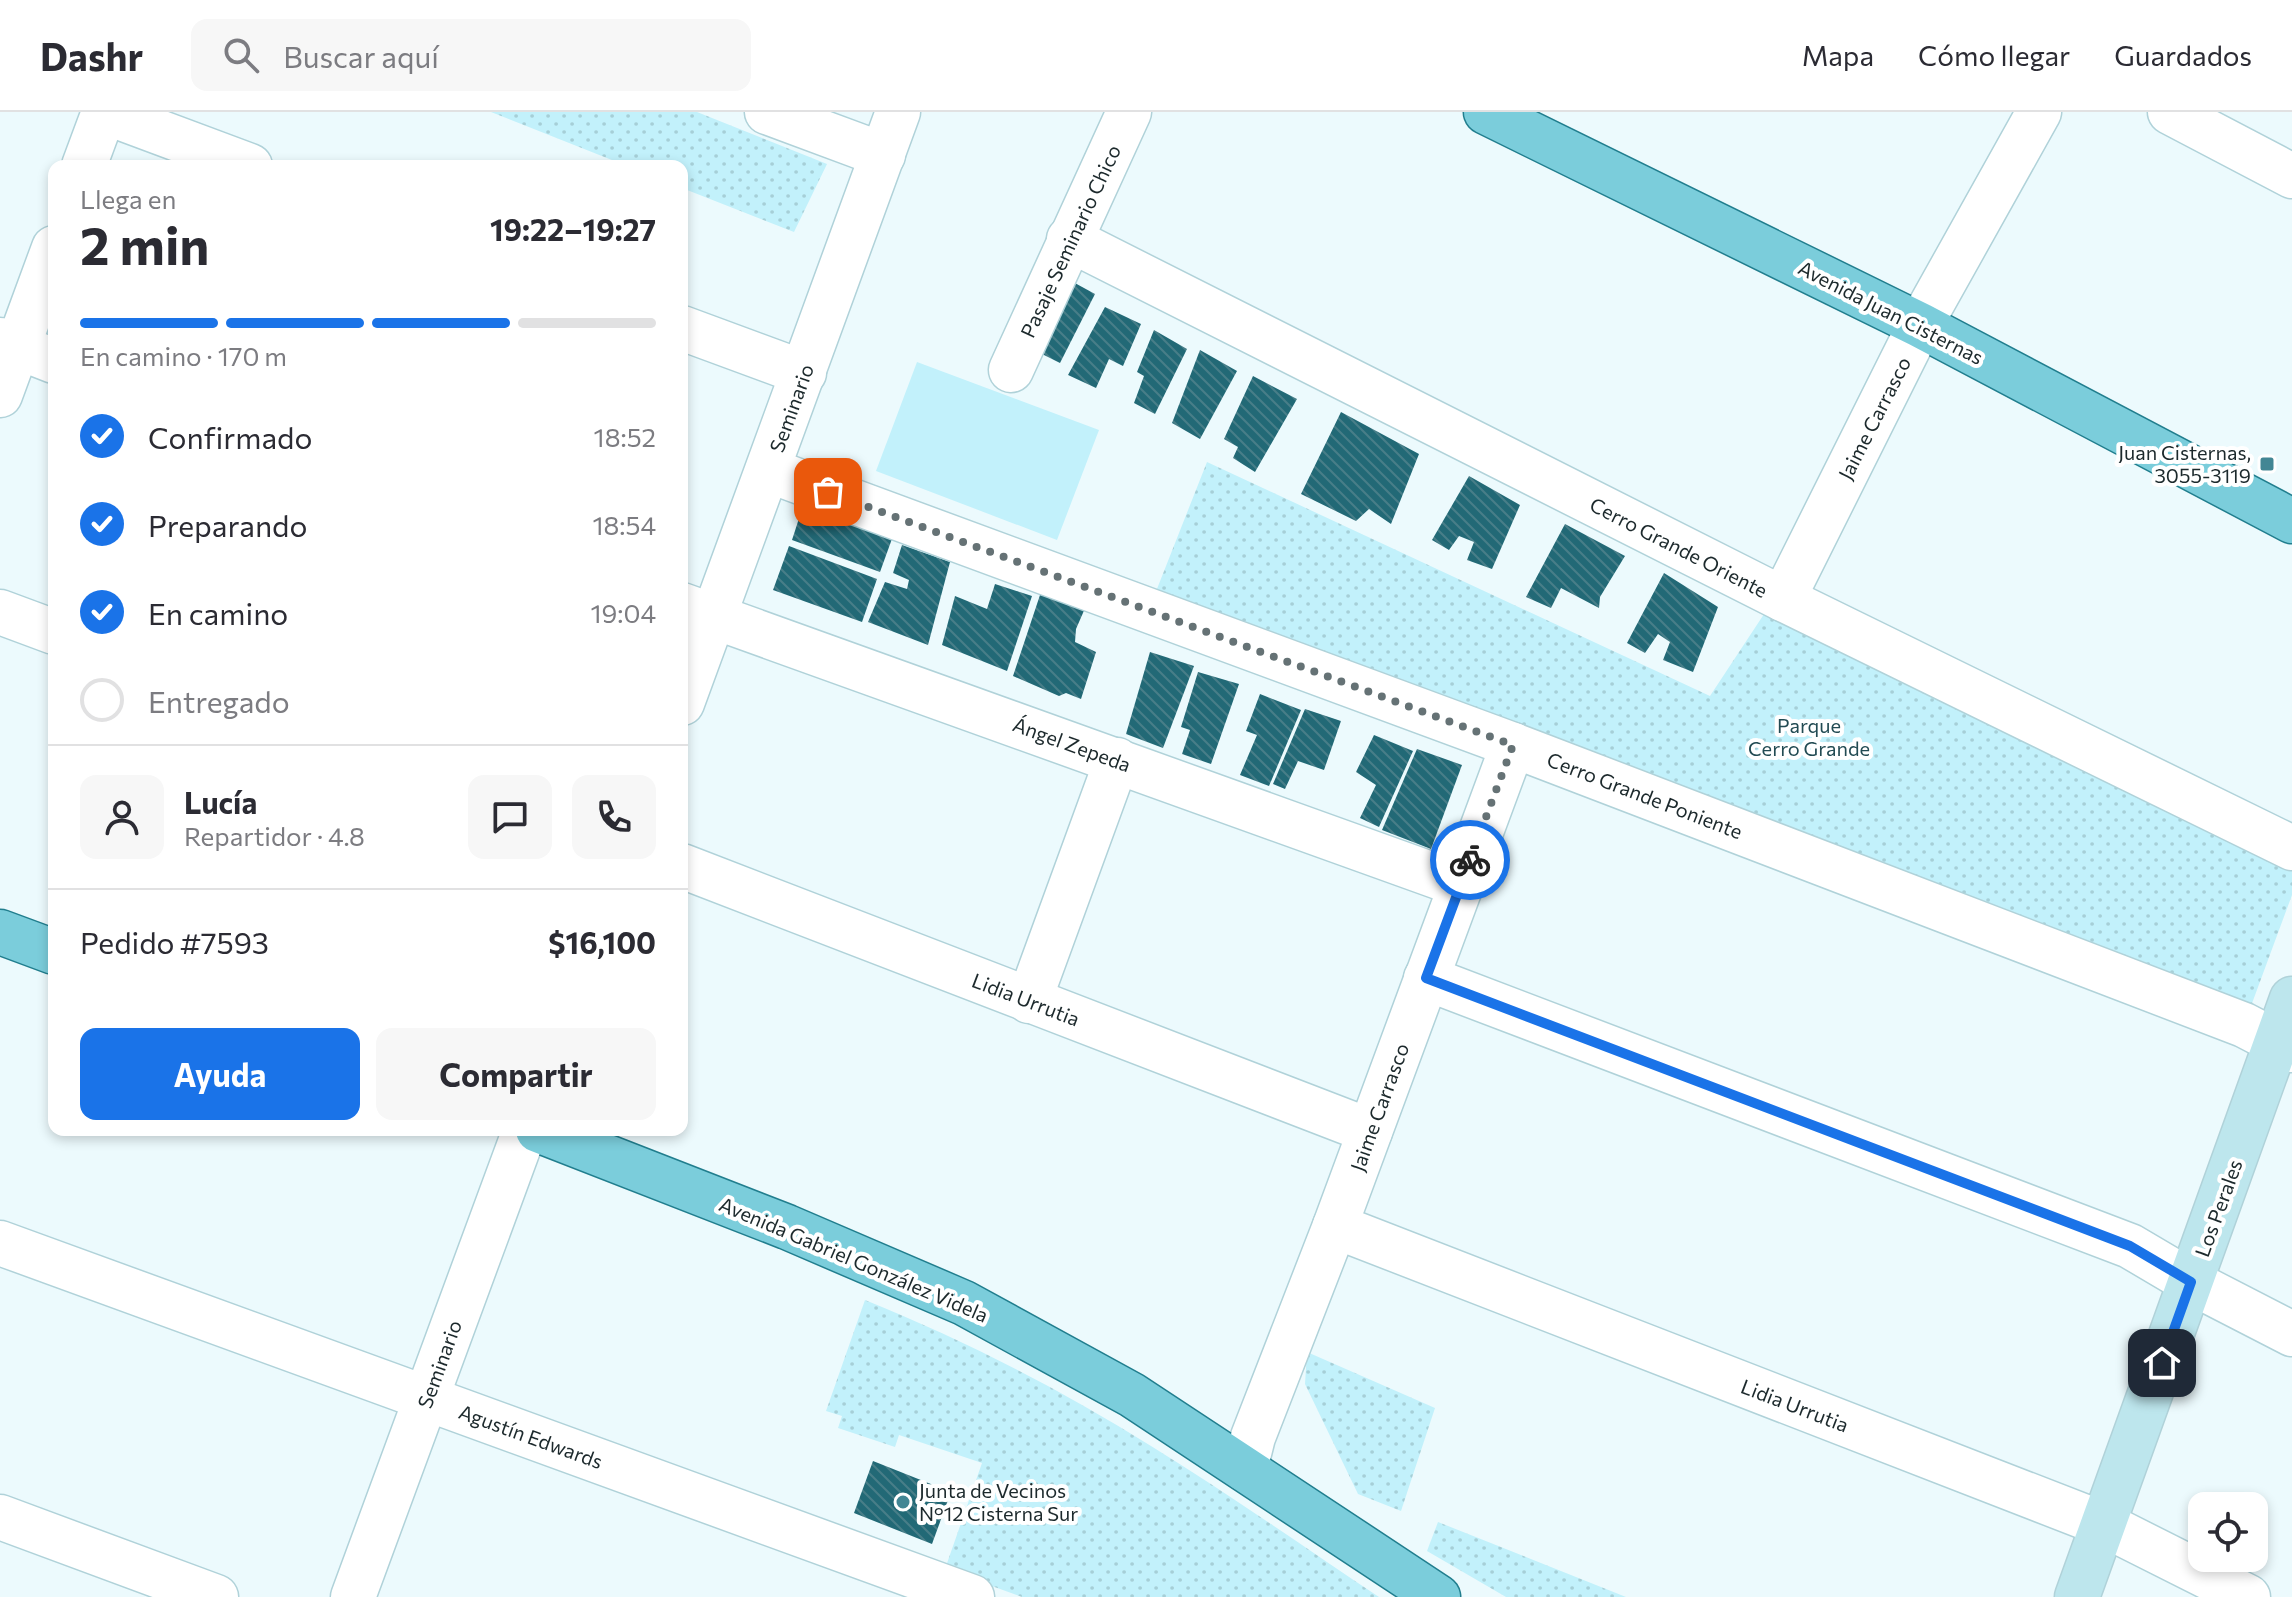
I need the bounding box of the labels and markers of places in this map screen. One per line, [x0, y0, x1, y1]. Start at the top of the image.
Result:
place label: Juan Cisternas, 3055-3119 [2118, 440, 2251, 487]
marker: Juan Cisternas, 3055-3119 [2258, 455, 2276, 473]
pin [794, 458, 862, 526]
pin [2128, 1329, 2196, 1397]
place label: Junta de Vecinos N°12 Cisterna Sur [919, 1478, 1078, 1525]
marker: Junta de Vecinos N°12 Cisterna Sur [894, 1493, 912, 1511]

